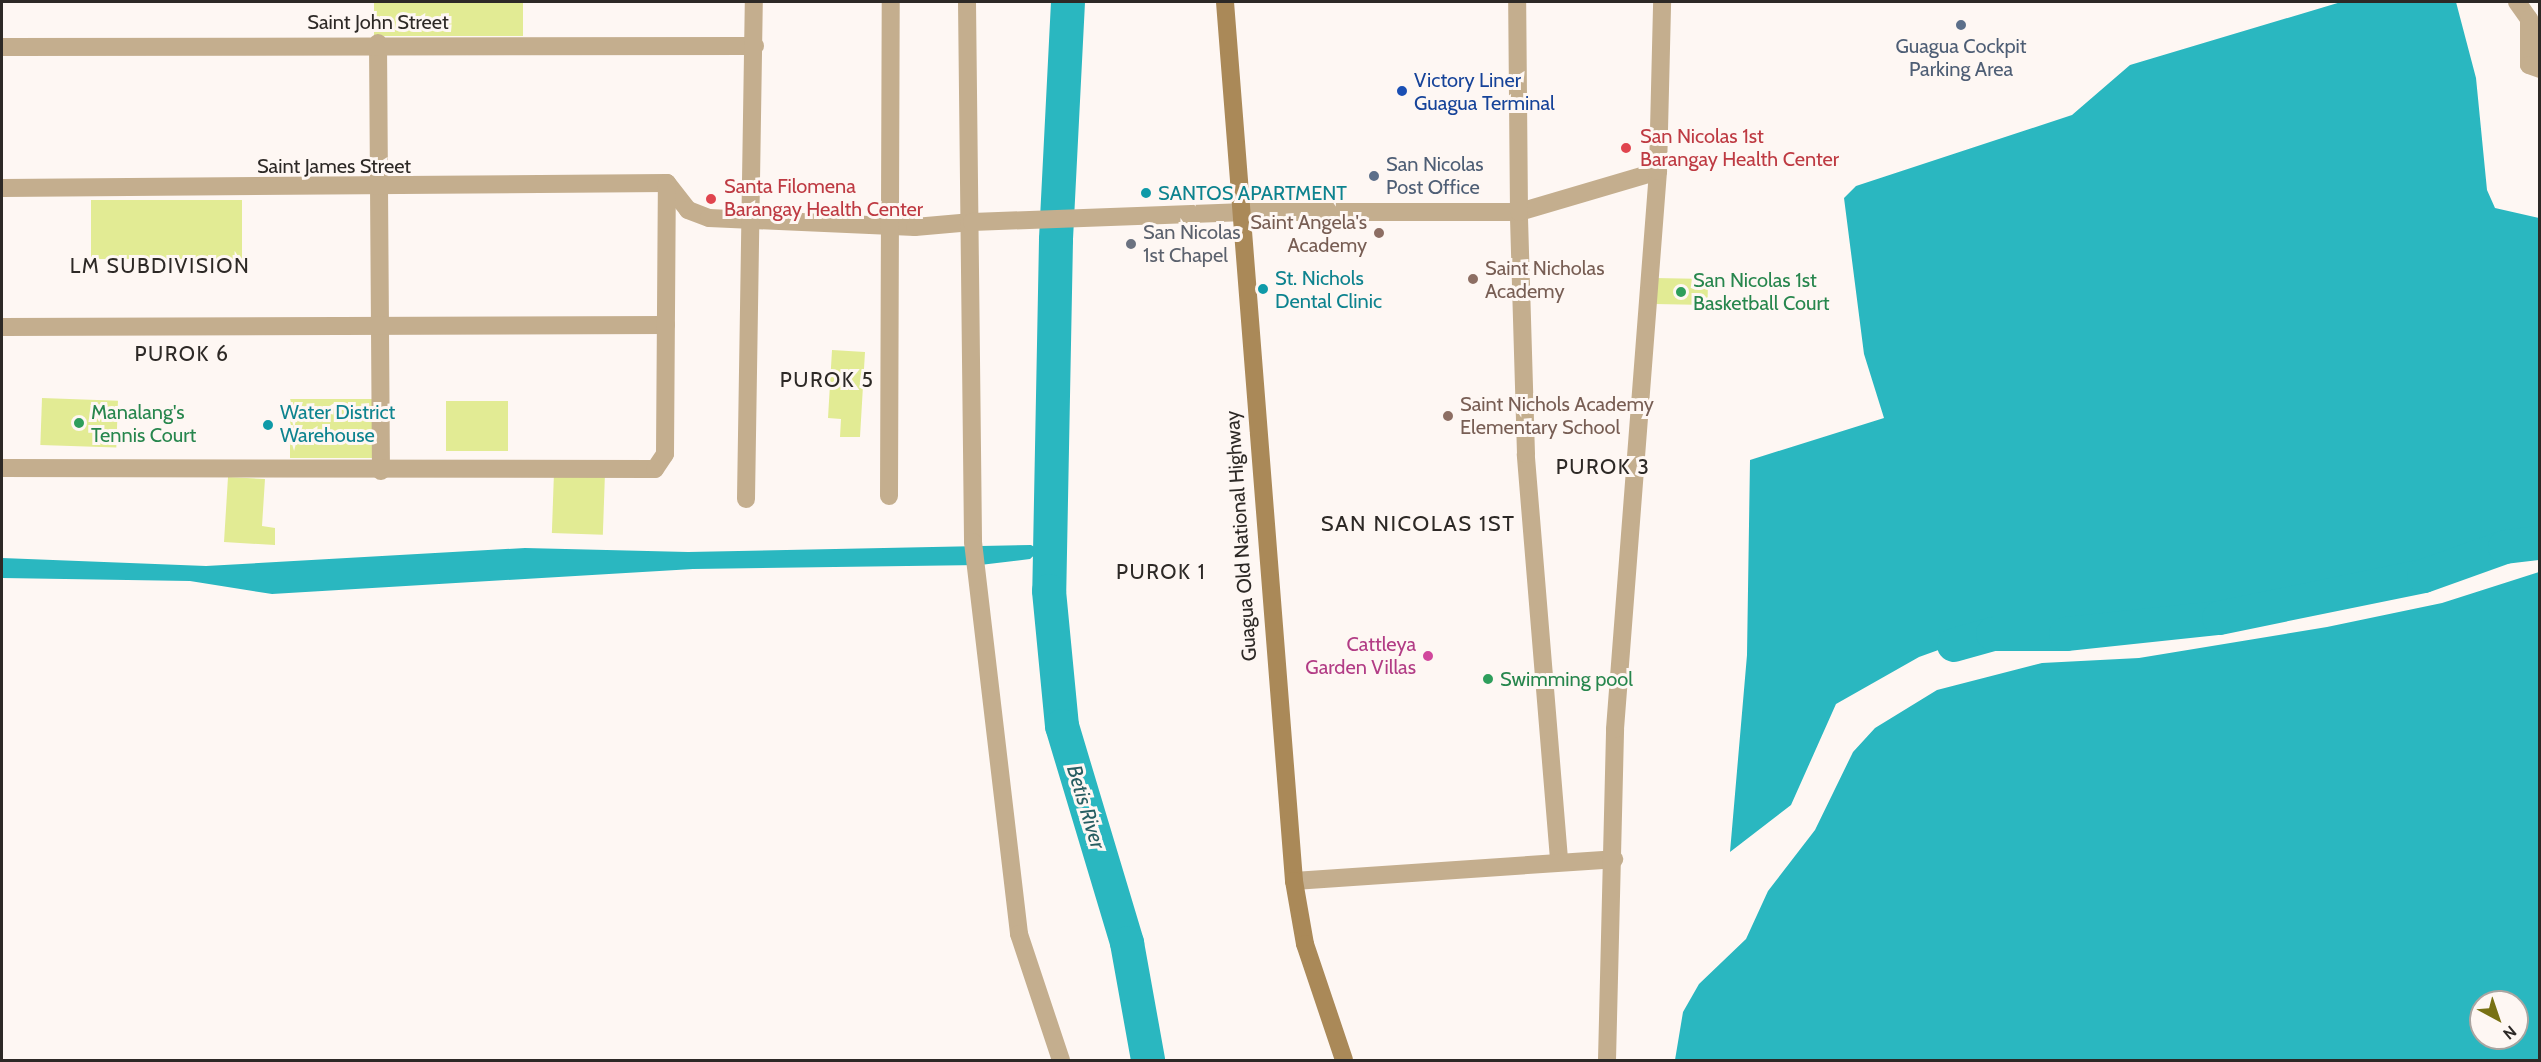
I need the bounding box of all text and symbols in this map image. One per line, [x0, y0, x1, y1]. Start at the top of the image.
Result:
street label: Saint John Street [307, 10, 449, 34]
marker: Guagua Cockpit Parking Area [1954, 18, 1968, 32]
place label: Guagua Cockpit Parking Area [1895, 35, 2027, 82]
place label: Victory Liner Guagua Terminal [1414, 68, 1555, 115]
marker: Victory Liner Guagua Terminal [1395, 84, 1409, 98]
place label: San Nicolas 1st Barangay Health Center [1640, 124, 1839, 171]
marker: San Nicolas 1st Barangay Health Center [1617, 139, 1635, 157]
place label: San Nicolas Post Office [1386, 152, 1484, 199]
street label: Saint James Street [257, 154, 411, 178]
marker: San Nicolas Post Office [1367, 169, 1381, 183]
place label: Santa Filomena Barangay Health Center [724, 175, 923, 222]
place label: SANTOS APARTMENT [1158, 181, 1347, 205]
marker: SANTOS APARTMENT [1139, 186, 1153, 200]
marker: Santa Filomena Barangay Health Center [702, 190, 720, 208]
place label: Saint Angela's Academy [1250, 210, 1367, 257]
place label: San Nicolas 1st Chapel [1143, 220, 1241, 267]
marker: Saint Angela's Academy [1372, 226, 1386, 240]
marker: San Nicolas 1st Chapel [1124, 237, 1138, 251]
district label: LM SUBDIVISION [70, 253, 250, 279]
place label: Saint Nicholas Academy [1485, 256, 1604, 303]
place label: St. Nichols Dental Clinic [1275, 266, 1382, 313]
place label: San Nicolas 1st Basketball Court [1693, 268, 1830, 315]
marker: Saint Nicholas Academy [1466, 272, 1480, 286]
marker: St. Nichols Dental Clinic [1256, 282, 1270, 296]
marker: San Nicolas 1st Basketball Court [1674, 285, 1688, 299]
district label: PUROK 6 [134, 341, 230, 367]
district label: PUROK 5 [780, 367, 874, 393]
place label: Saint Nichols Academy Elementary School [1460, 392, 1654, 439]
place label: Manalang's Tennis Court [91, 400, 196, 447]
place label: Water District Warehouse [280, 401, 395, 448]
marker: Saint Nichols Academy Elementary School [1441, 409, 1455, 423]
street label: Guagua Old National Highway [1220, 410, 1262, 662]
marker: Manalang's Tennis Court [72, 416, 86, 430]
marker: Water District Warehouse [261, 418, 275, 432]
district label: PUROK 3 [1556, 454, 1650, 480]
district label: SAN NICOLAS 1ST [1321, 511, 1515, 537]
district label: PUROK 1 [1116, 559, 1206, 585]
place label: Cattleya Garden Villas [1305, 632, 1416, 679]
marker: Cattleya Garden Villas [1421, 649, 1435, 663]
place label: Swimming pool [1500, 667, 1633, 691]
marker: Swimming pool [1481, 672, 1495, 686]
water label: Betis River [1061, 762, 1111, 852]
north arrow [2469, 990, 2529, 1050]
text: N [2499, 1022, 2520, 1044]

